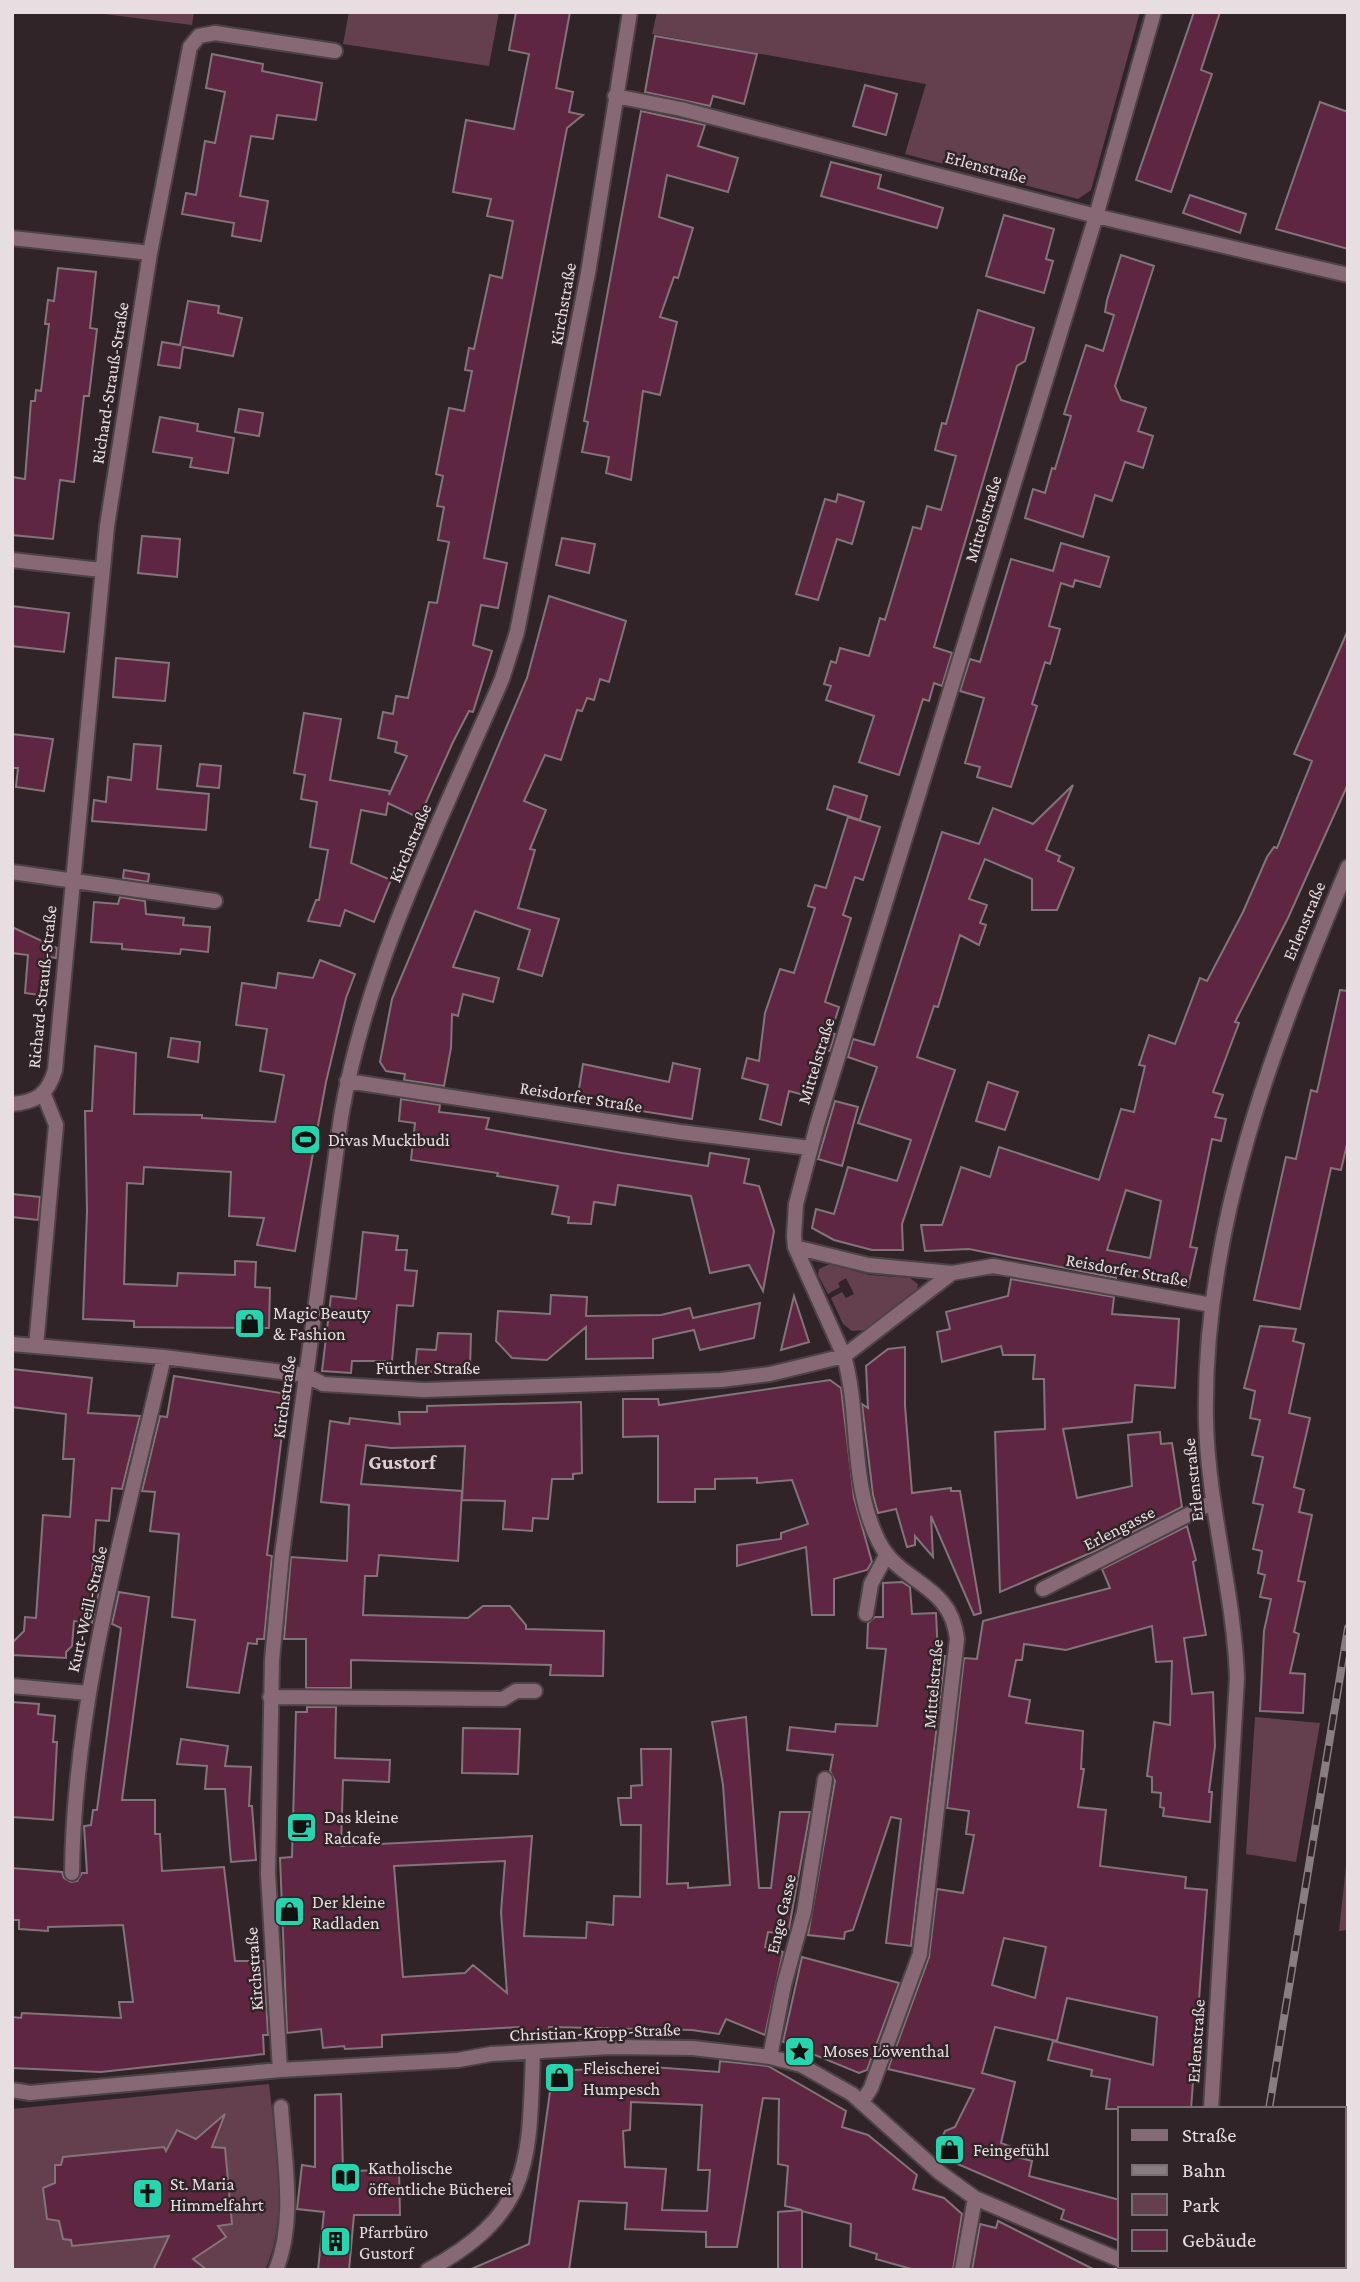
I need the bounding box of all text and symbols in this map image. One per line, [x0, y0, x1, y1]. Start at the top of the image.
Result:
street label: Erlenstraße [943, 147, 1029, 188]
street label: Kirchstraße [546, 261, 580, 347]
street label: Richard-Strauß-Straße [87, 301, 133, 465]
street label: Mittelstraße [960, 473, 1006, 565]
street label: Kirchstraße [384, 801, 436, 885]
street label: Erlenstraße [1278, 878, 1330, 963]
street label: Richard-Strauß-Straße [24, 904, 61, 1069]
street label: Mittelstraße [793, 1015, 839, 1107]
street label: Reisdorfer Straße [518, 1077, 644, 1117]
sports icon: Divas Muckibudi [288, 1123, 322, 1157]
place label: Divas Muckibudi [328, 1130, 450, 1150]
street label: Reisdorfer Straße [1064, 1249, 1190, 1291]
place label: Magic Beauty & Fashion [273, 1303, 371, 1344]
shop icon: Magic Beauty & Fashion [233, 1306, 267, 1340]
street label: Kirchstraße [268, 1354, 300, 1440]
street label: Fürther Straße [376, 1358, 480, 1378]
street label: Erlenstraße [1179, 1437, 1207, 1523]
district label: Gustorf [368, 1450, 437, 1474]
street label: Erlengasse [1080, 1501, 1158, 1554]
street label: Kurt-Weill-Straße [63, 1544, 111, 1674]
street label: Mittelstraße [919, 1639, 947, 1729]
place label: Das kleine Radcafe [324, 1807, 398, 1848]
cafe icon: Das kleine Radcafe [284, 1810, 318, 1844]
street label: Enge Gasse [762, 1872, 800, 1956]
place label: Der kleine Radladen [312, 1892, 385, 1933]
shop icon: Der kleine Radladen [272, 1895, 306, 1929]
street label: Kirchstraße [241, 1927, 267, 2011]
street label: Erlenstraße [1183, 1998, 1209, 2083]
street label: Christian-Kropp-Straße [509, 2019, 681, 2045]
place icon: Moses Löwenthal [783, 2034, 817, 2068]
place label: Moses Löwenthal [823, 2041, 950, 2061]
place label: Fleischerei Humpesch [583, 2058, 661, 2099]
shop icon: Fleischerei Humpesch [543, 2061, 577, 2095]
legend [1118, 2107, 1346, 2268]
text: Straße [1182, 2123, 1236, 2147]
shop icon: Feingefühl [933, 2133, 967, 2167]
place label: Feingefühl [973, 2140, 1050, 2160]
place label: Katholische öffentliche Bücherei [368, 2158, 512, 2199]
text: Bahn [1182, 2158, 1226, 2182]
library icon: Katholische öffentliche Bücherei [328, 2161, 362, 2195]
place label: St. Maria Himmelfahrt [170, 2174, 265, 2215]
church icon: St. Maria Himmelfahrt [130, 2177, 164, 2211]
text: Park [1182, 2193, 1219, 2217]
place label: Pfarrbüro Gustorf [359, 2222, 428, 2263]
building icon: Pfarrbüro Gustorf [319, 2225, 353, 2259]
text: Gebäude [1182, 2228, 1256, 2252]

